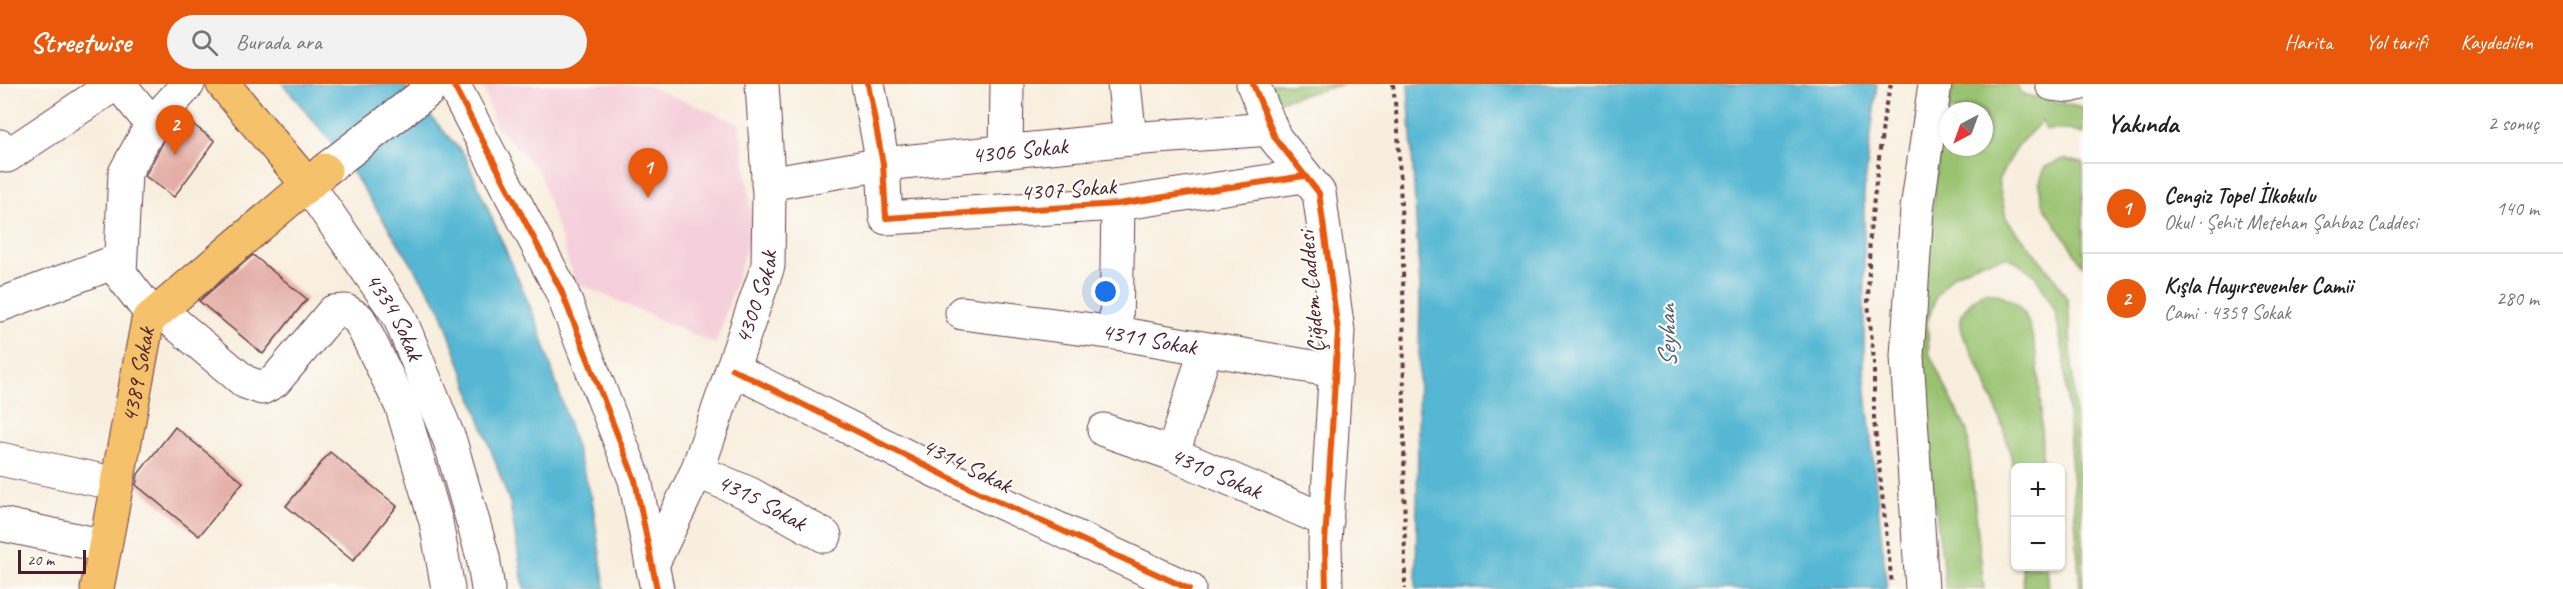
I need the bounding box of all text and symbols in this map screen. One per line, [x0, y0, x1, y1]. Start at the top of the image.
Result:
search box [167, 15, 587, 69]
text: Streetwise [30, 25, 131, 60]
icon: search [188, 26, 221, 59]
text: Burada ara [236, 28, 322, 56]
text: Harita [2284, 29, 2333, 55]
text: Yol tarifi [2366, 29, 2427, 55]
text: Kaydedilen [2460, 29, 2533, 55]
north arrow [1939, 102, 1993, 156]
pin: 2 [156, 106, 195, 155]
text: Yakında [2107, 107, 2178, 140]
text: 2 sonuç [2488, 111, 2539, 136]
street label: 4306 Sokak [970, 130, 1071, 170]
pin: 1 [628, 148, 668, 198]
street label: 4307 Sokak [1019, 171, 1119, 207]
text: Cengiz Topel İlkokulu [2164, 182, 2315, 210]
text: 1 [2122, 196, 2131, 221]
text: 140 m [2496, 196, 2539, 221]
text: Okul · Şehit Metehan Şahbaz Caddesi [2164, 210, 2418, 235]
street label: Çiğdem Caddesi [1290, 227, 1331, 354]
street label: 4300 Sokak [727, 249, 783, 348]
street label: 4334 Sokak [358, 267, 431, 367]
text: Kışla Hayırsevenler Camii [2164, 272, 2353, 300]
your location [1091, 277, 1120, 306]
text: 2 [2122, 286, 2131, 311]
text: 280 m [2496, 286, 2539, 311]
text: Cami · 4359 Sokak [2164, 300, 2291, 325]
water label: Seyhan [1650, 302, 1684, 368]
street label: 4311 Sokak [1100, 316, 1201, 362]
street label: 4389 Sokak [114, 323, 162, 425]
street label: 4314 Sokak [917, 430, 1019, 501]
street label: 4310 Sokak [1166, 440, 1268, 507]
map controls [2011, 463, 2065, 571]
button: + [2011, 463, 2065, 517]
street label: 4315 Sokak [713, 467, 814, 539]
button: − [2011, 517, 2065, 571]
scale bar [18, 547, 86, 574]
text: 20 m [27, 550, 54, 570]

